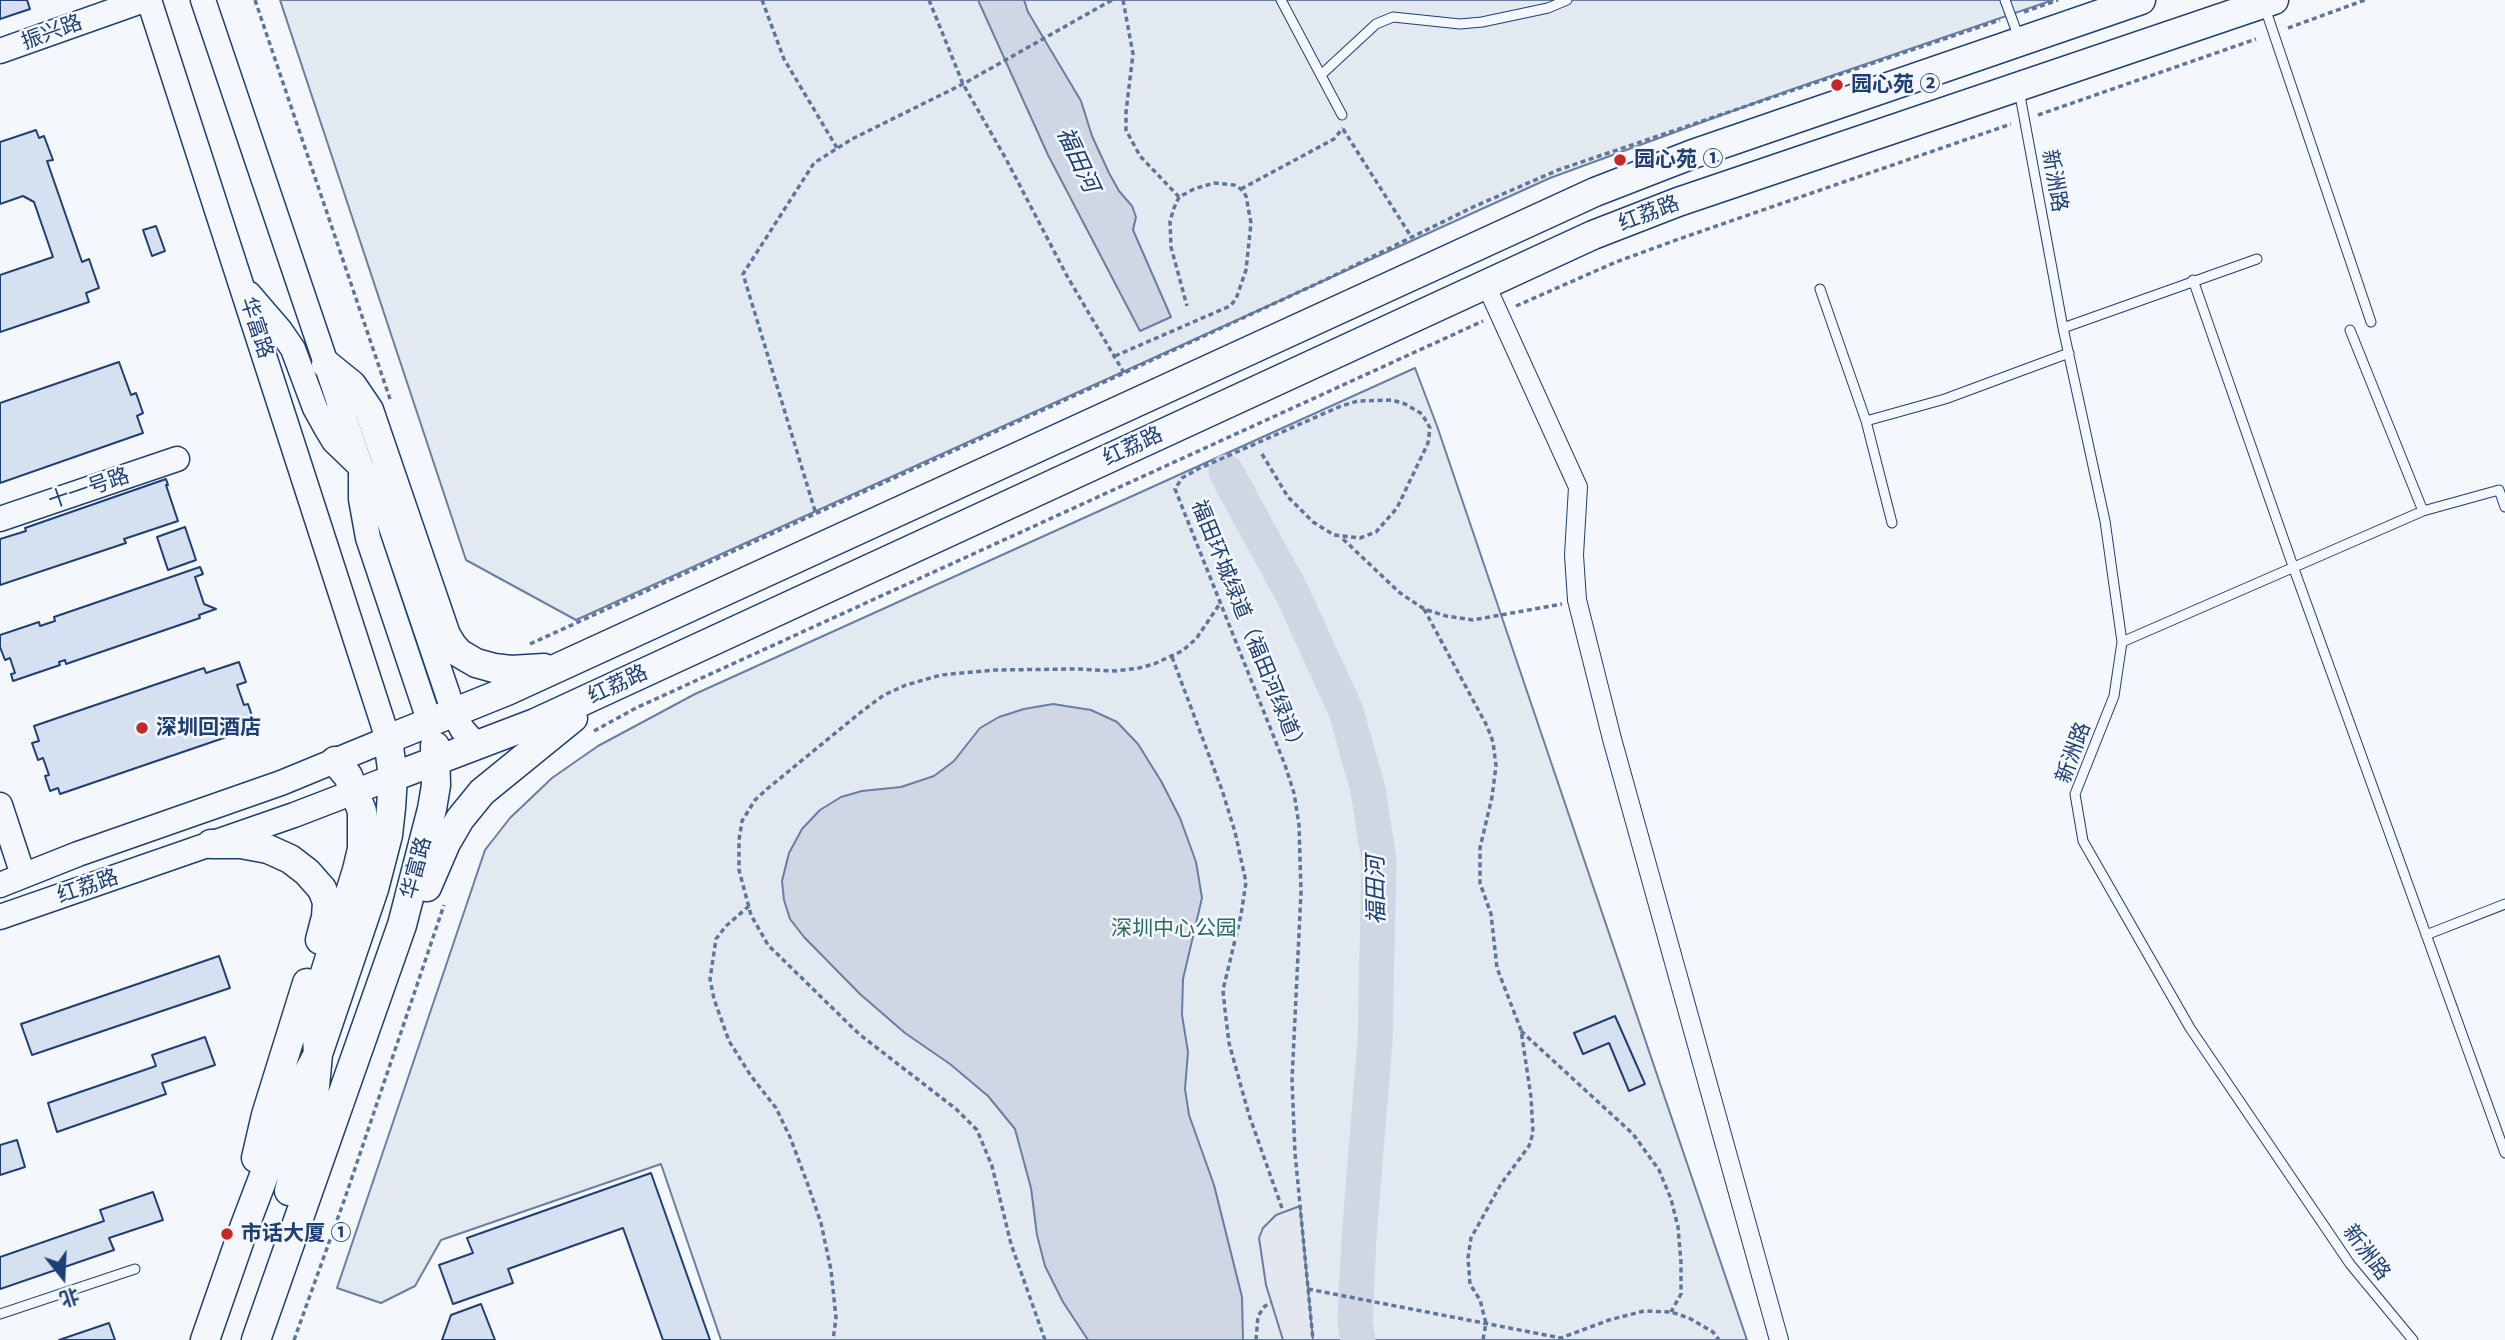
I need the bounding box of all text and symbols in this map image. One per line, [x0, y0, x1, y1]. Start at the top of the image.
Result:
street label: 振兴路 [18, 10, 86, 56]
place label: 园心苑 ② [1851, 72, 1941, 98]
marker: 园心苑 ② [1829, 77, 1845, 93]
water label: 福田河 [1050, 123, 1104, 197]
place label: 园心苑 ① [1634, 147, 1724, 173]
street label: 新洲路 [2036, 148, 2072, 214]
marker: 园心苑 ① [1612, 152, 1628, 168]
street label: 红荔路 [1615, 191, 1683, 237]
street label: 华富路 [234, 294, 278, 362]
street label: 红荔路 [1099, 422, 1167, 472]
street label: 十一号路 [45, 463, 133, 515]
street label: 福田环城绿道（福田河绿道） [1185, 497, 1311, 759]
street label: 红荔路 [584, 660, 652, 710]
place label: 深圳回酒店 [156, 715, 261, 741]
street label: 新洲路 [2051, 719, 2097, 787]
marker: 深圳回酒店 [134, 720, 150, 736]
street label: 华富路 [397, 834, 437, 902]
water label: 福田河 [1363, 855, 1391, 925]
street label: 红荔路 [54, 865, 122, 909]
park label: 深圳中心公园 [1111, 916, 1237, 942]
street label: 新洲路 [2337, 1220, 2395, 1286]
place label: 市话大厦 ① [241, 1221, 352, 1247]
marker: 市话大厦 ① [219, 1226, 235, 1242]
north arrow [28, 1242, 98, 1312]
text: 北 [57, 1285, 82, 1310]

